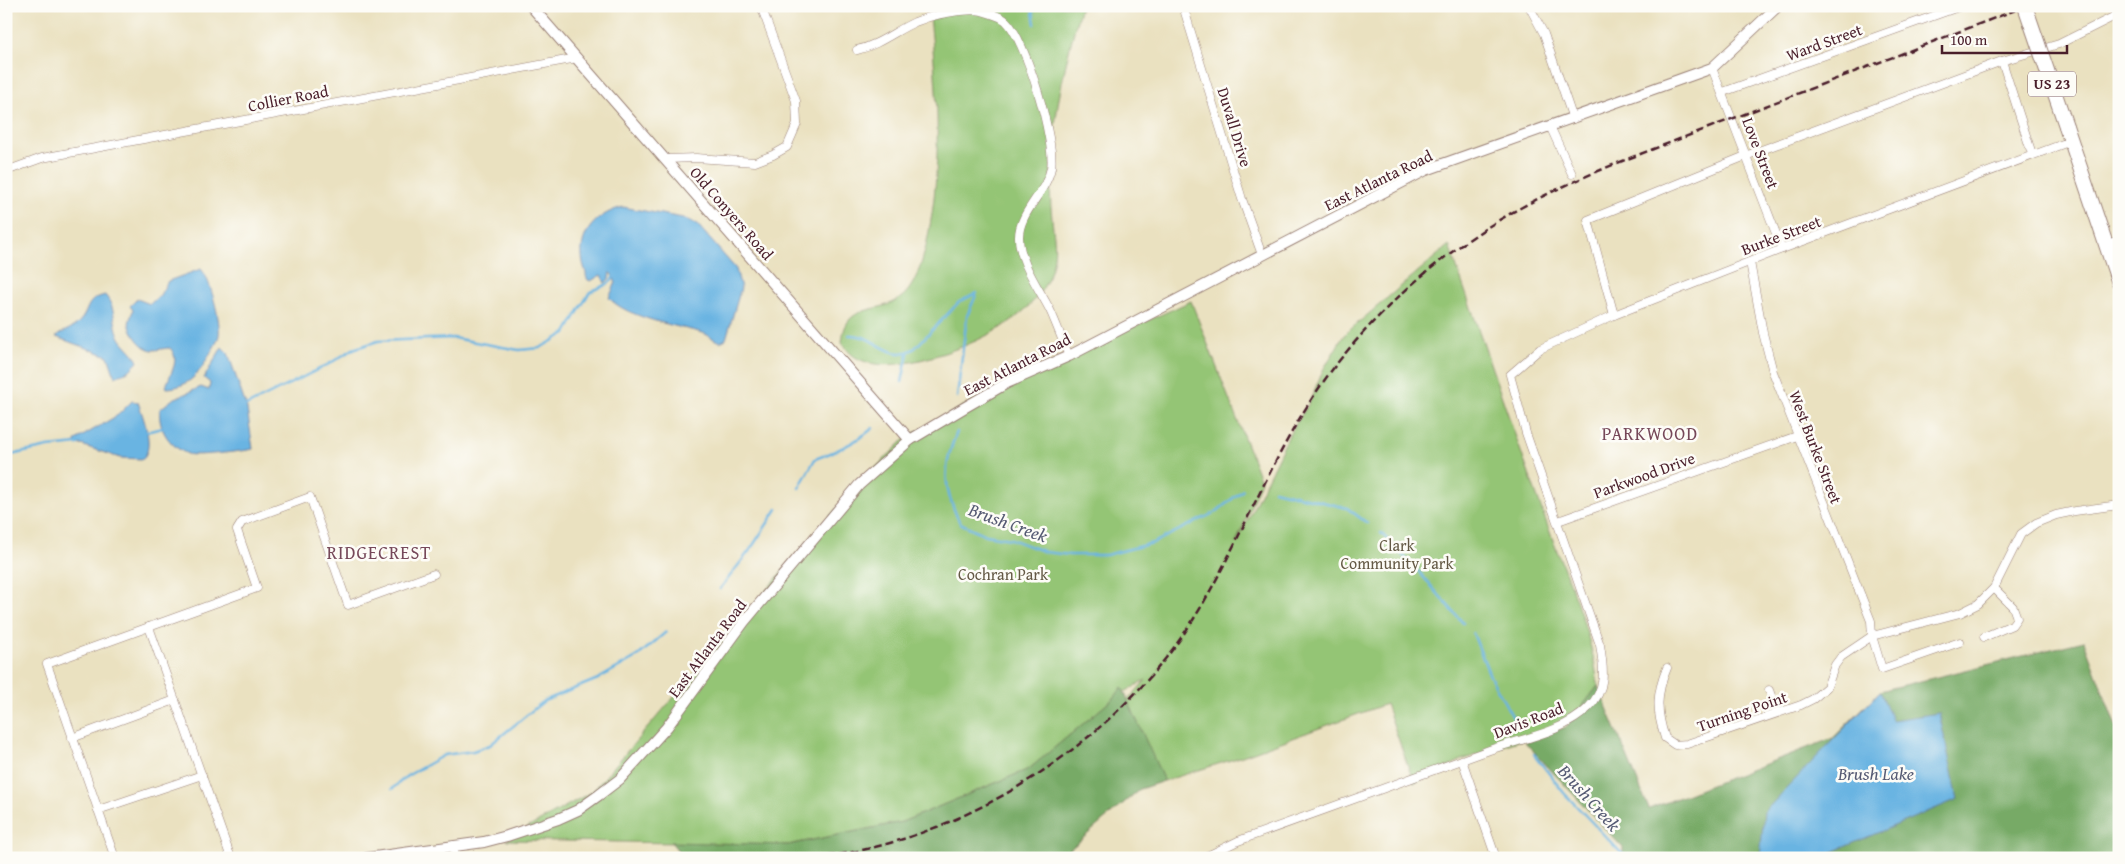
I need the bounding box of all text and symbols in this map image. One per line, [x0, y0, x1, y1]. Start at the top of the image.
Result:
street label: Ward Street [1783, 17, 1866, 67]
scale bar [1942, 22, 2068, 54]
text: 100 m [1950, 29, 1988, 50]
road number: US 23 [2028, 72, 2076, 96]
street label: Collier Road [246, 78, 331, 118]
street label: Duvall Drive [1212, 84, 1258, 170]
street label: Love Street [1736, 114, 1786, 193]
street label: East Atlanta Road [1320, 143, 1437, 217]
street label: Old Conyers Road [684, 161, 780, 265]
street label: Burke Street [1738, 209, 1825, 261]
street label: East Atlanta Road [959, 326, 1075, 401]
street label: West Burke Street [1783, 387, 1849, 507]
district label: PARKWOOD [1602, 420, 1698, 447]
street label: Parkwood Drive [1590, 446, 1698, 504]
water label: Brush Creek [964, 495, 1052, 550]
park label: Clark Community Park [1340, 533, 1454, 575]
district label: RIDGECREST [327, 539, 431, 566]
park label: Cochran Park [958, 562, 1049, 586]
street label: East Atlanta Road [662, 593, 752, 702]
street label: Turning Point [1694, 684, 1791, 738]
street label: Davis Road [1490, 696, 1567, 744]
water label: Brush Creek [1551, 757, 1627, 838]
water label: Brush Lake [1837, 760, 1914, 787]

